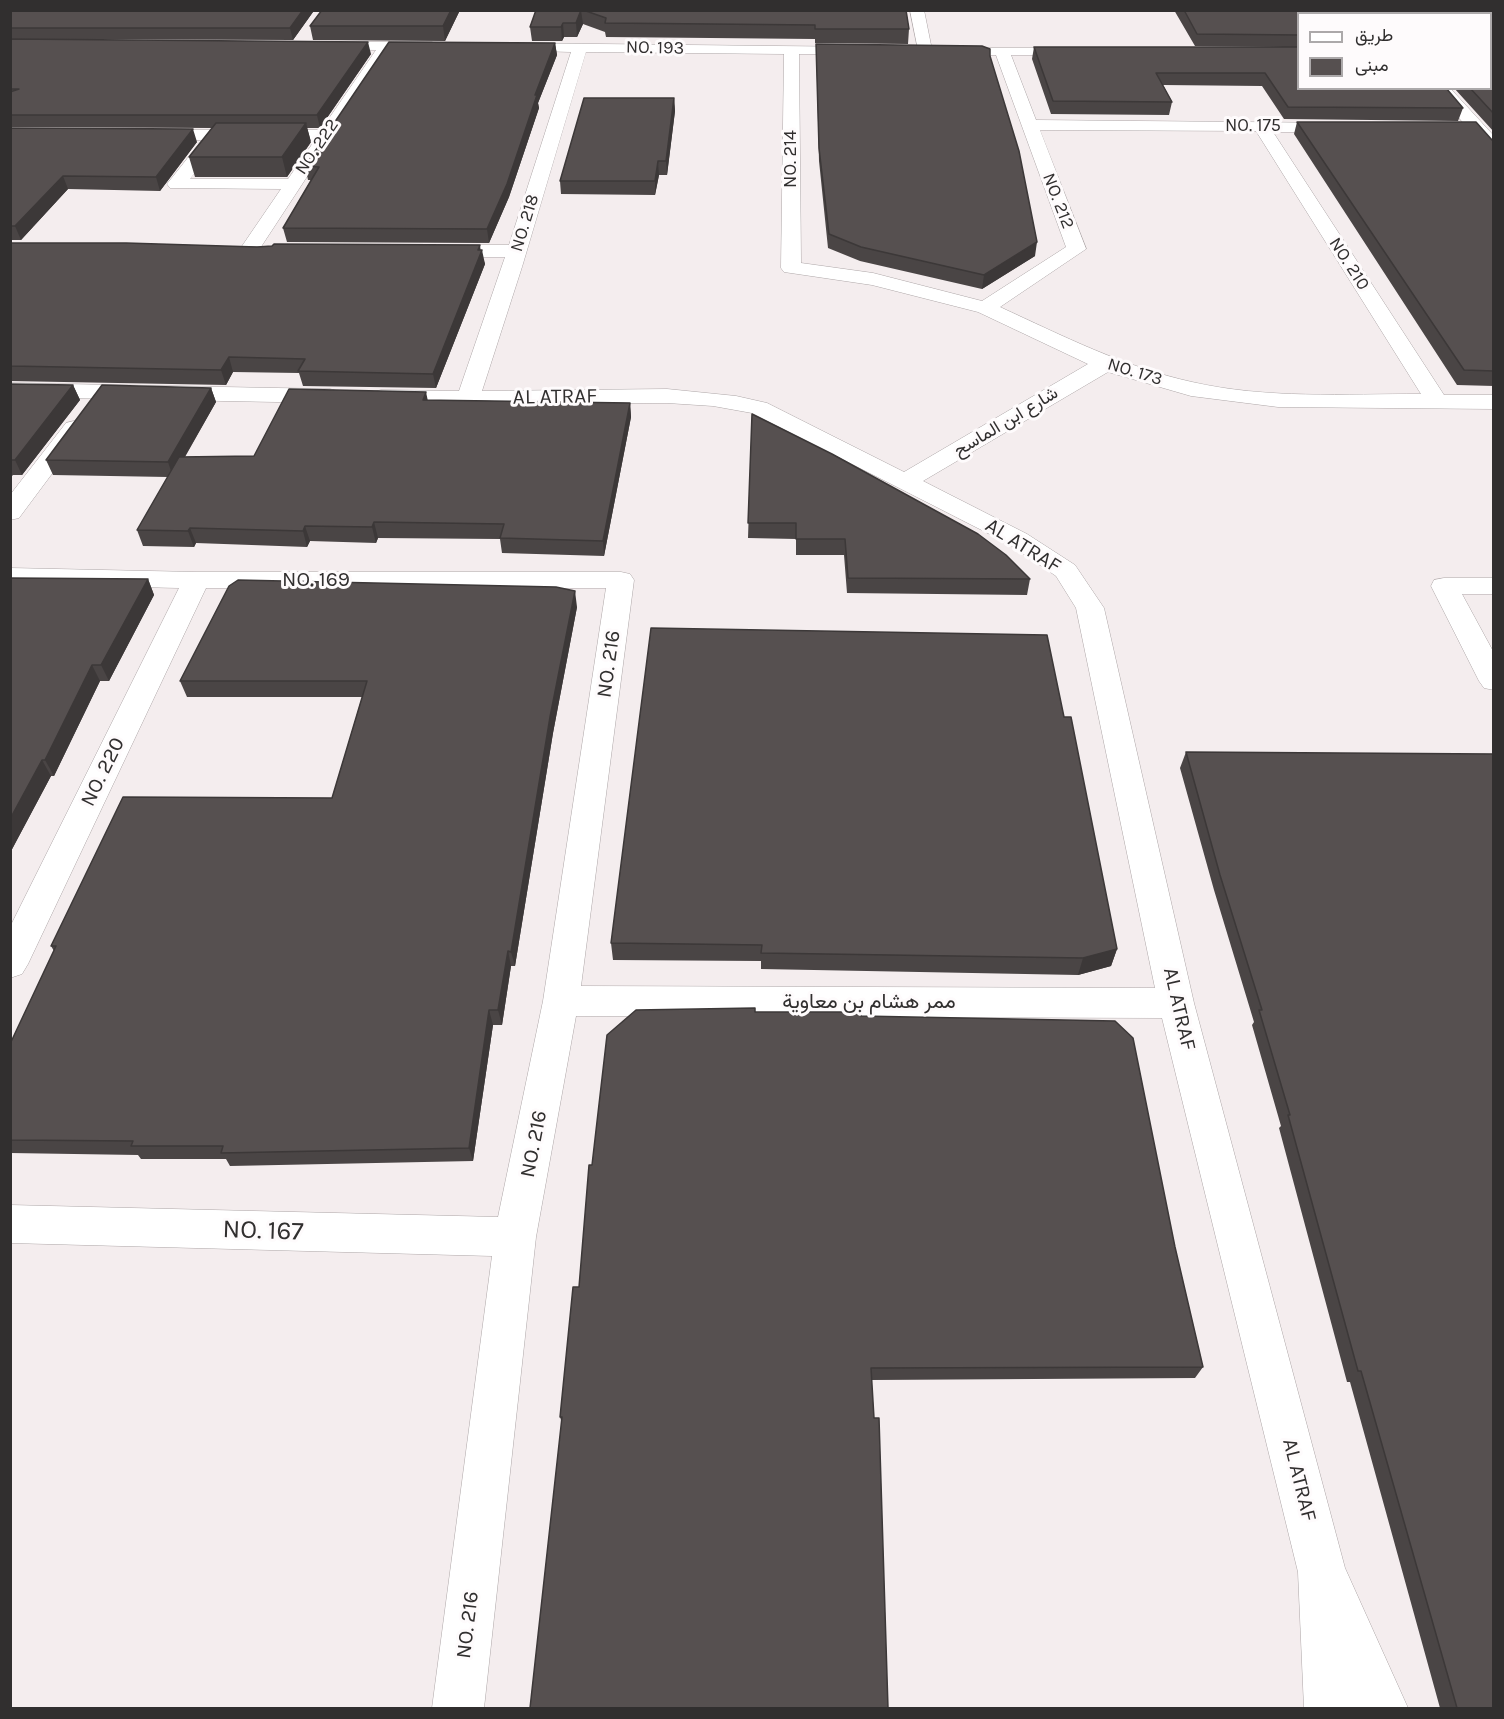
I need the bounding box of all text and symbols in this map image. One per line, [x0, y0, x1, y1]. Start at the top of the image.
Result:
legend [1297, 12, 1492, 90]
text: طريق [1355, 24, 1393, 46]
street label: NO. 193 [626, 37, 684, 59]
text: مبنى [1355, 54, 1389, 76]
street label: NO. 222 [291, 115, 343, 179]
street label: NO. 175 [1225, 115, 1281, 137]
street label: NO. 214 [780, 130, 802, 188]
street label: NO. 212 [1037, 170, 1079, 232]
street label: NO. 218 [506, 192, 544, 254]
street label: NO. 210 [1324, 234, 1374, 294]
street label: NO. 173 [1105, 353, 1165, 391]
street label: شارع ابن الماسح [950, 382, 1062, 462]
street label: AL ATRAF [513, 384, 597, 410]
street label: AL ATRAF [980, 513, 1066, 579]
street label: NO. 169 [282, 567, 350, 593]
street label: NO. 216 [592, 629, 626, 699]
street label: NO. 220 [76, 733, 130, 811]
street label: AL ATRAF [1157, 965, 1201, 1053]
street label: ممر هشام بن معاوية [782, 989, 956, 1015]
street label: NO. 216 [515, 1108, 553, 1180]
street label: NO. 167 [222, 1214, 304, 1248]
street label: AL ATRAF [1277, 1436, 1321, 1524]
street label: NO. 216 [451, 1590, 485, 1660]

